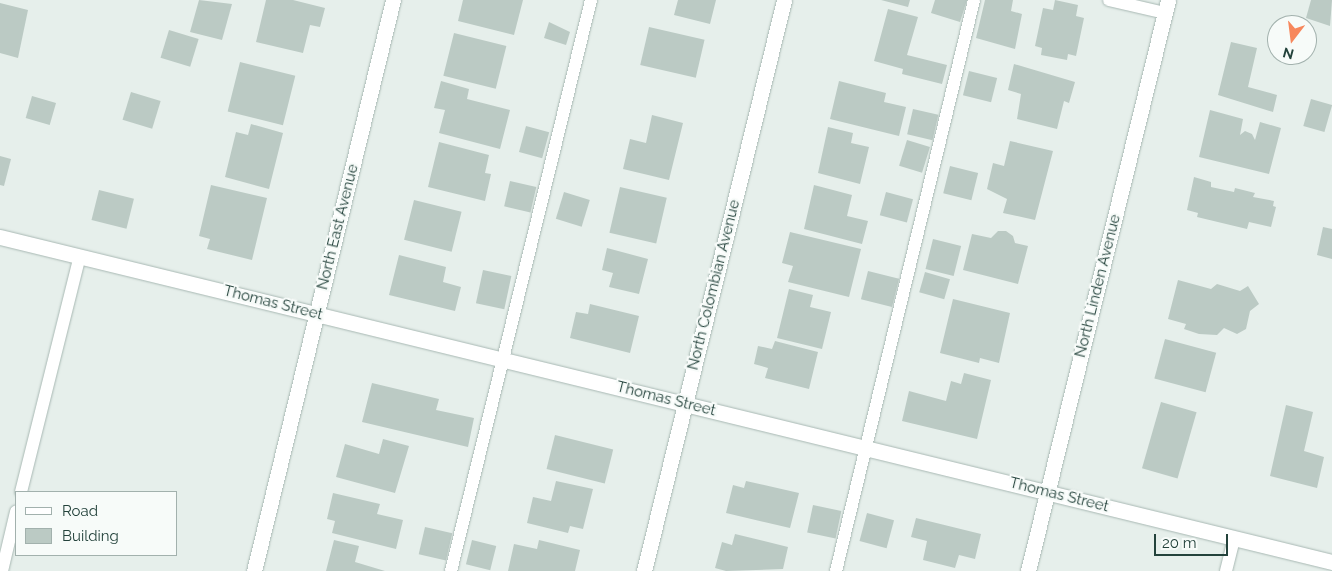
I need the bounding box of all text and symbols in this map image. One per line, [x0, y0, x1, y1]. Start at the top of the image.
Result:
north arrow [1267, 15, 1317, 65]
text: N [1281, 44, 1296, 63]
street label: North East Avenue [314, 162, 362, 292]
street label: North Colombian Avenue [684, 198, 744, 372]
street label: North Linden Avenue [1071, 212, 1125, 360]
street label: Thomas Street [222, 282, 324, 324]
street label: Thomas Street [615, 378, 717, 420]
street label: Thomas Street [1008, 474, 1110, 516]
legend [15, 491, 178, 556]
text: Road [62, 502, 98, 520]
scale bar [1157, 524, 1231, 556]
text: Building [62, 527, 119, 545]
text: 20 m [1162, 534, 1197, 552]

